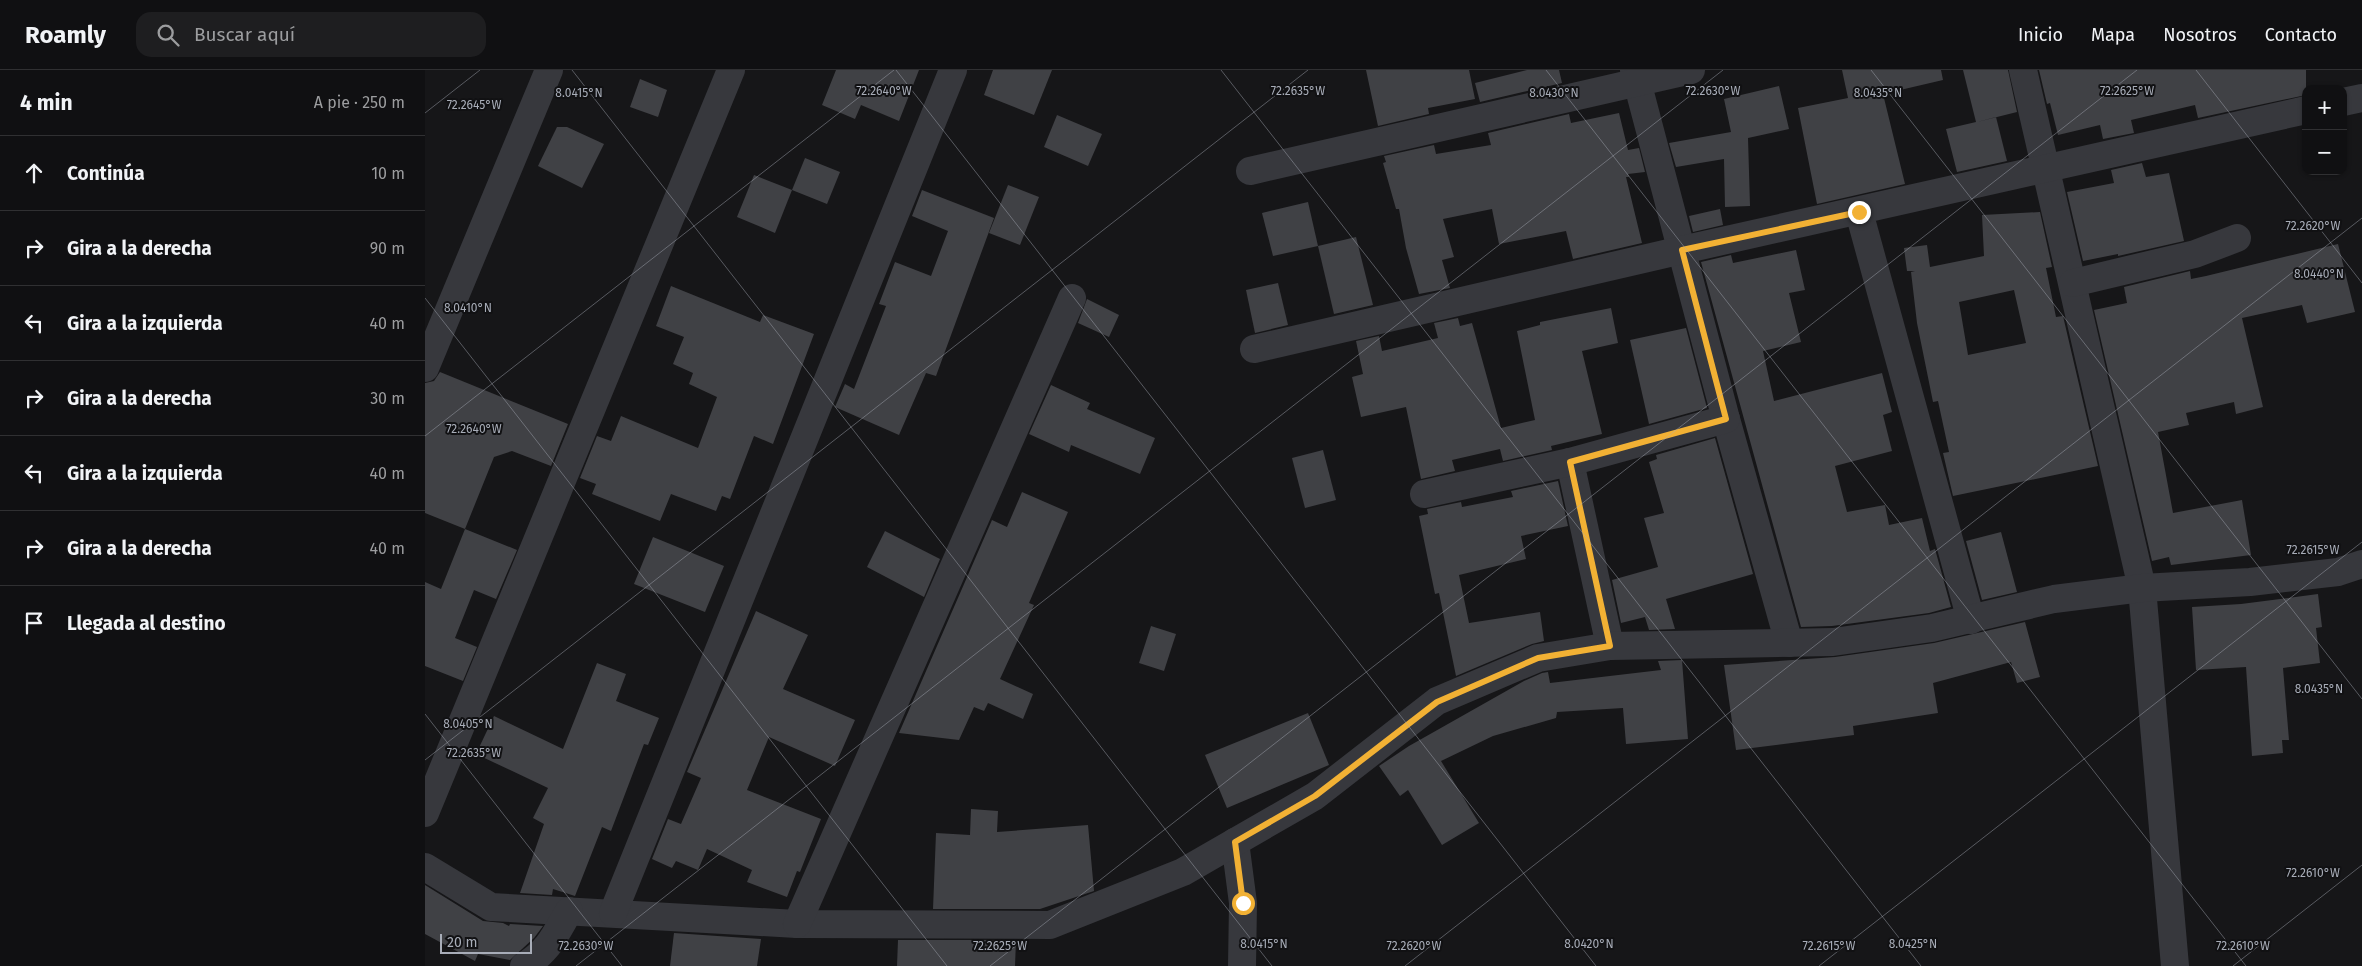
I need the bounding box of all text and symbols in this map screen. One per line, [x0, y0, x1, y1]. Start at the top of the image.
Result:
search box [136, 12, 486, 57]
text: Roamly [25, 21, 106, 49]
icon: search [154, 21, 182, 49]
text: Buscar aquí [194, 23, 295, 46]
text: Inicio [2018, 24, 2063, 46]
text: Mapa [2091, 24, 2135, 46]
text: Nosotros [2163, 24, 2237, 46]
text: Contacto [2265, 24, 2337, 46]
text: 72.2640°W [856, 84, 912, 98]
text: 72.2635°W [1271, 84, 1325, 98]
text: 72.2630°W [1685, 84, 1741, 98]
text: 72.2625°W [2100, 84, 2154, 98]
map controls [2302, 85, 2347, 175]
button: + [2302, 85, 2347, 130]
text: 8.0415°N [555, 86, 603, 100]
text: 8.0430°N [1529, 86, 1579, 100]
text: 8.0435°N [1854, 86, 1902, 100]
text: 4 min [20, 90, 73, 116]
text: A pie · 250 m [314, 93, 405, 112]
text: 72.2645°W [447, 98, 501, 112]
button: − [2302, 130, 2347, 175]
icon: ahead [20, 159, 48, 187]
text: Continúa [67, 162, 145, 185]
text: 10 m [371, 164, 405, 183]
route end [1848, 201, 1871, 224]
text: 72.2620°W [2286, 219, 2341, 233]
icon: right [20, 234, 48, 262]
text: Gira a la derecha [67, 237, 212, 260]
text: 90 m [370, 239, 405, 258]
text: 8.0440°N [2294, 267, 2344, 281]
text: 8.0410°N [444, 301, 492, 315]
icon: left [20, 309, 48, 337]
text: Gira a la izquierda [67, 312, 223, 335]
text: 40 m [370, 314, 405, 333]
icon: right [20, 384, 48, 412]
text: Gira a la derecha [67, 387, 212, 410]
text: 30 m [370, 389, 405, 408]
text: 72.2640°W [446, 422, 502, 436]
icon: left [20, 459, 48, 487]
text: Gira a la izquierda [67, 462, 223, 485]
text: 40 m [370, 464, 405, 483]
icon: right [20, 534, 48, 562]
text: Gira a la derecha [67, 537, 212, 560]
text: 40 m [370, 539, 405, 558]
text: 72.2615°W [2287, 543, 2340, 557]
icon: arrive [20, 609, 48, 637]
text: Llegada al destino [67, 612, 226, 635]
text: 8.0435°N [2295, 682, 2343, 696]
text: 8.0405°N [443, 717, 493, 731]
text: 72.2635°W [447, 746, 501, 760]
text: 72.2610°W [2286, 866, 2340, 880]
route start [1232, 892, 1255, 915]
scale bar [440, 931, 533, 954]
text: 20 m [447, 934, 477, 951]
text: 8.0415°N [1240, 937, 1288, 951]
text: 8.0420°N [1564, 937, 1614, 951]
text: 8.0425°N [1889, 937, 1937, 951]
text: 72.2630°W [558, 939, 614, 953]
text: 72.2625°W [973, 939, 1027, 953]
text: 72.2620°W [1387, 939, 1442, 953]
text: 72.2615°W [1803, 939, 1856, 953]
text: 72.2610°W [2216, 939, 2270, 953]

